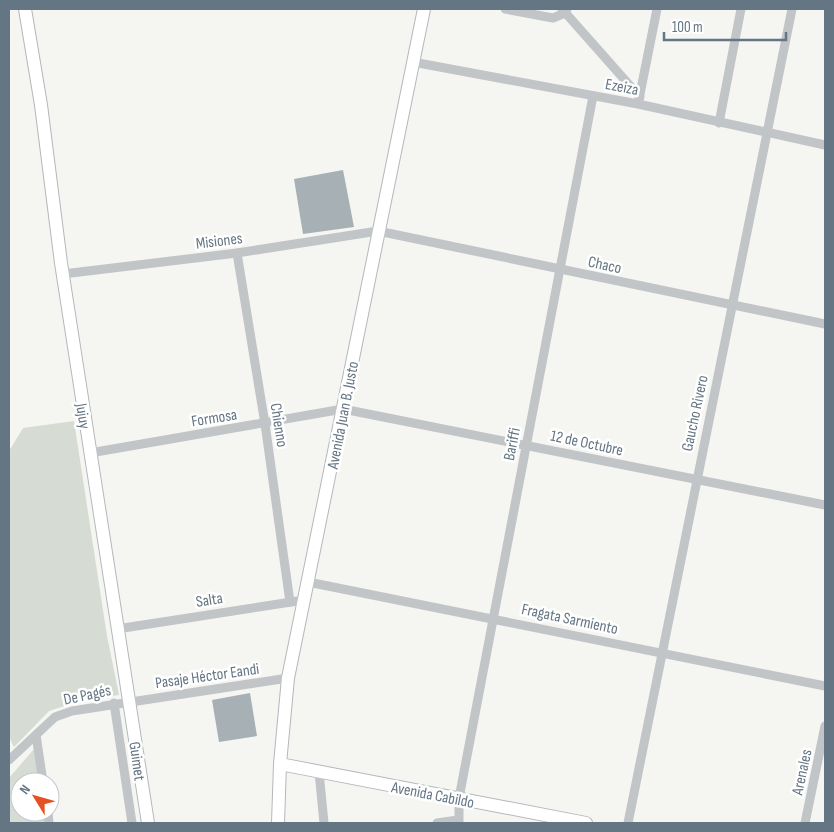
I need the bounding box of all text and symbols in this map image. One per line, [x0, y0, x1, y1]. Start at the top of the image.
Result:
scale bar [664, 10, 786, 42]
text: 100 m [672, 18, 703, 37]
street label: Ezeiza [603, 75, 640, 100]
street label: Misiones [195, 229, 244, 254]
street label: Chaco [586, 253, 623, 278]
street label: Avenida Juan B. Justo [324, 360, 363, 472]
street label: Gaucho Rivero [678, 374, 713, 453]
street label: Jujuy [71, 401, 94, 430]
street label: Chienno [266, 402, 291, 449]
street label: Formosa [190, 406, 238, 431]
street label: Bariffi [500, 426, 525, 462]
street label: 12 de Octubre [549, 427, 625, 460]
street label: Salta [194, 589, 224, 612]
street label: Fragata Sarmiento [520, 600, 620, 639]
street label: Pasaje Héctor Eandi [154, 660, 260, 693]
street label: De Pagés [62, 681, 113, 710]
street label: Guimet [124, 740, 149, 782]
street label: Arenales [788, 748, 817, 798]
north arrow [10, 772, 60, 822]
street label: Avenida Cabildo [389, 778, 476, 813]
text: N [16, 781, 34, 798]

